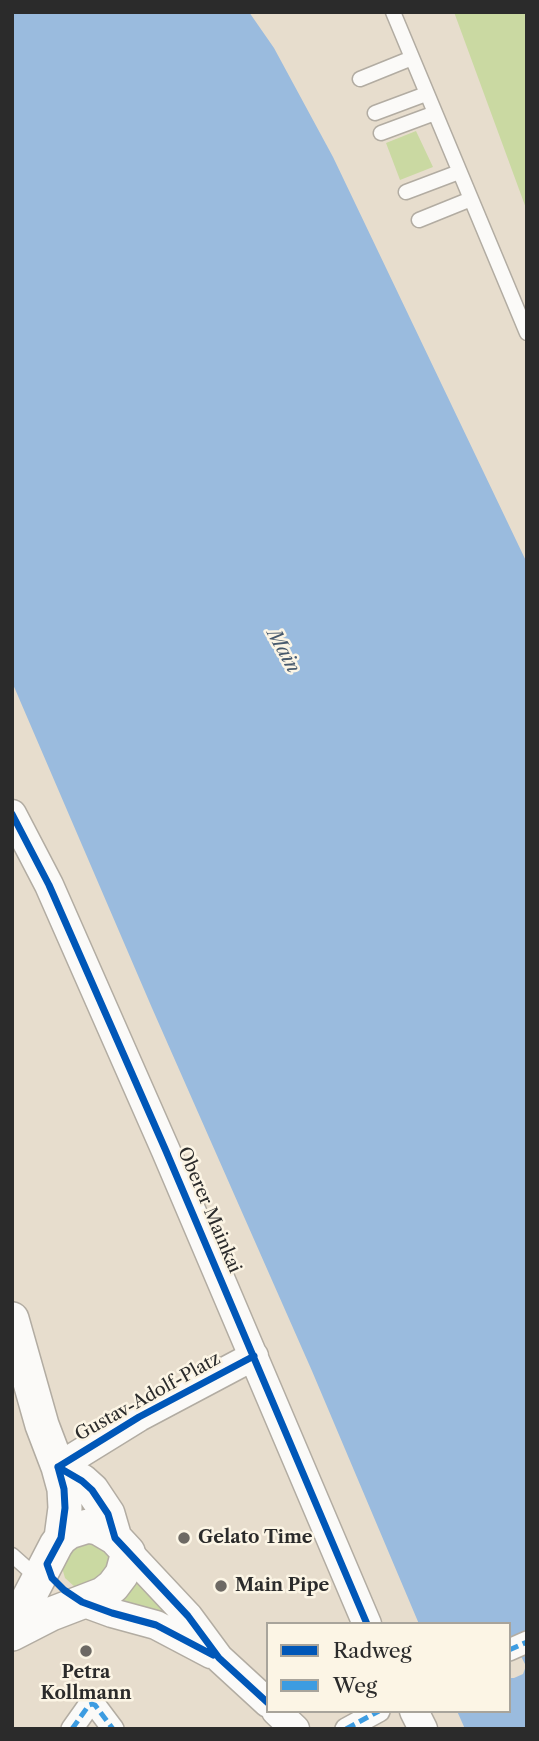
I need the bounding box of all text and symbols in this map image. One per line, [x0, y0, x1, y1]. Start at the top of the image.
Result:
water label: Main [262, 625, 304, 677]
street label: Oberer Mainkai [173, 1144, 245, 1276]
street label: Gustav-Adolf-Platz [72, 1348, 224, 1446]
place label: Gelato Time [198, 1527, 313, 1549]
marker: Gelato Time [176, 1530, 192, 1546]
place label: Main Pipe [235, 1575, 329, 1597]
marker: Main Pipe [213, 1578, 229, 1594]
legend [266, 1622, 511, 1713]
text: Radweg [333, 1638, 412, 1663]
marker: Petra Kollmann [78, 1643, 94, 1659]
place label: Petra Kollmann [40, 1662, 132, 1704]
text: Weg [333, 1673, 377, 1698]

